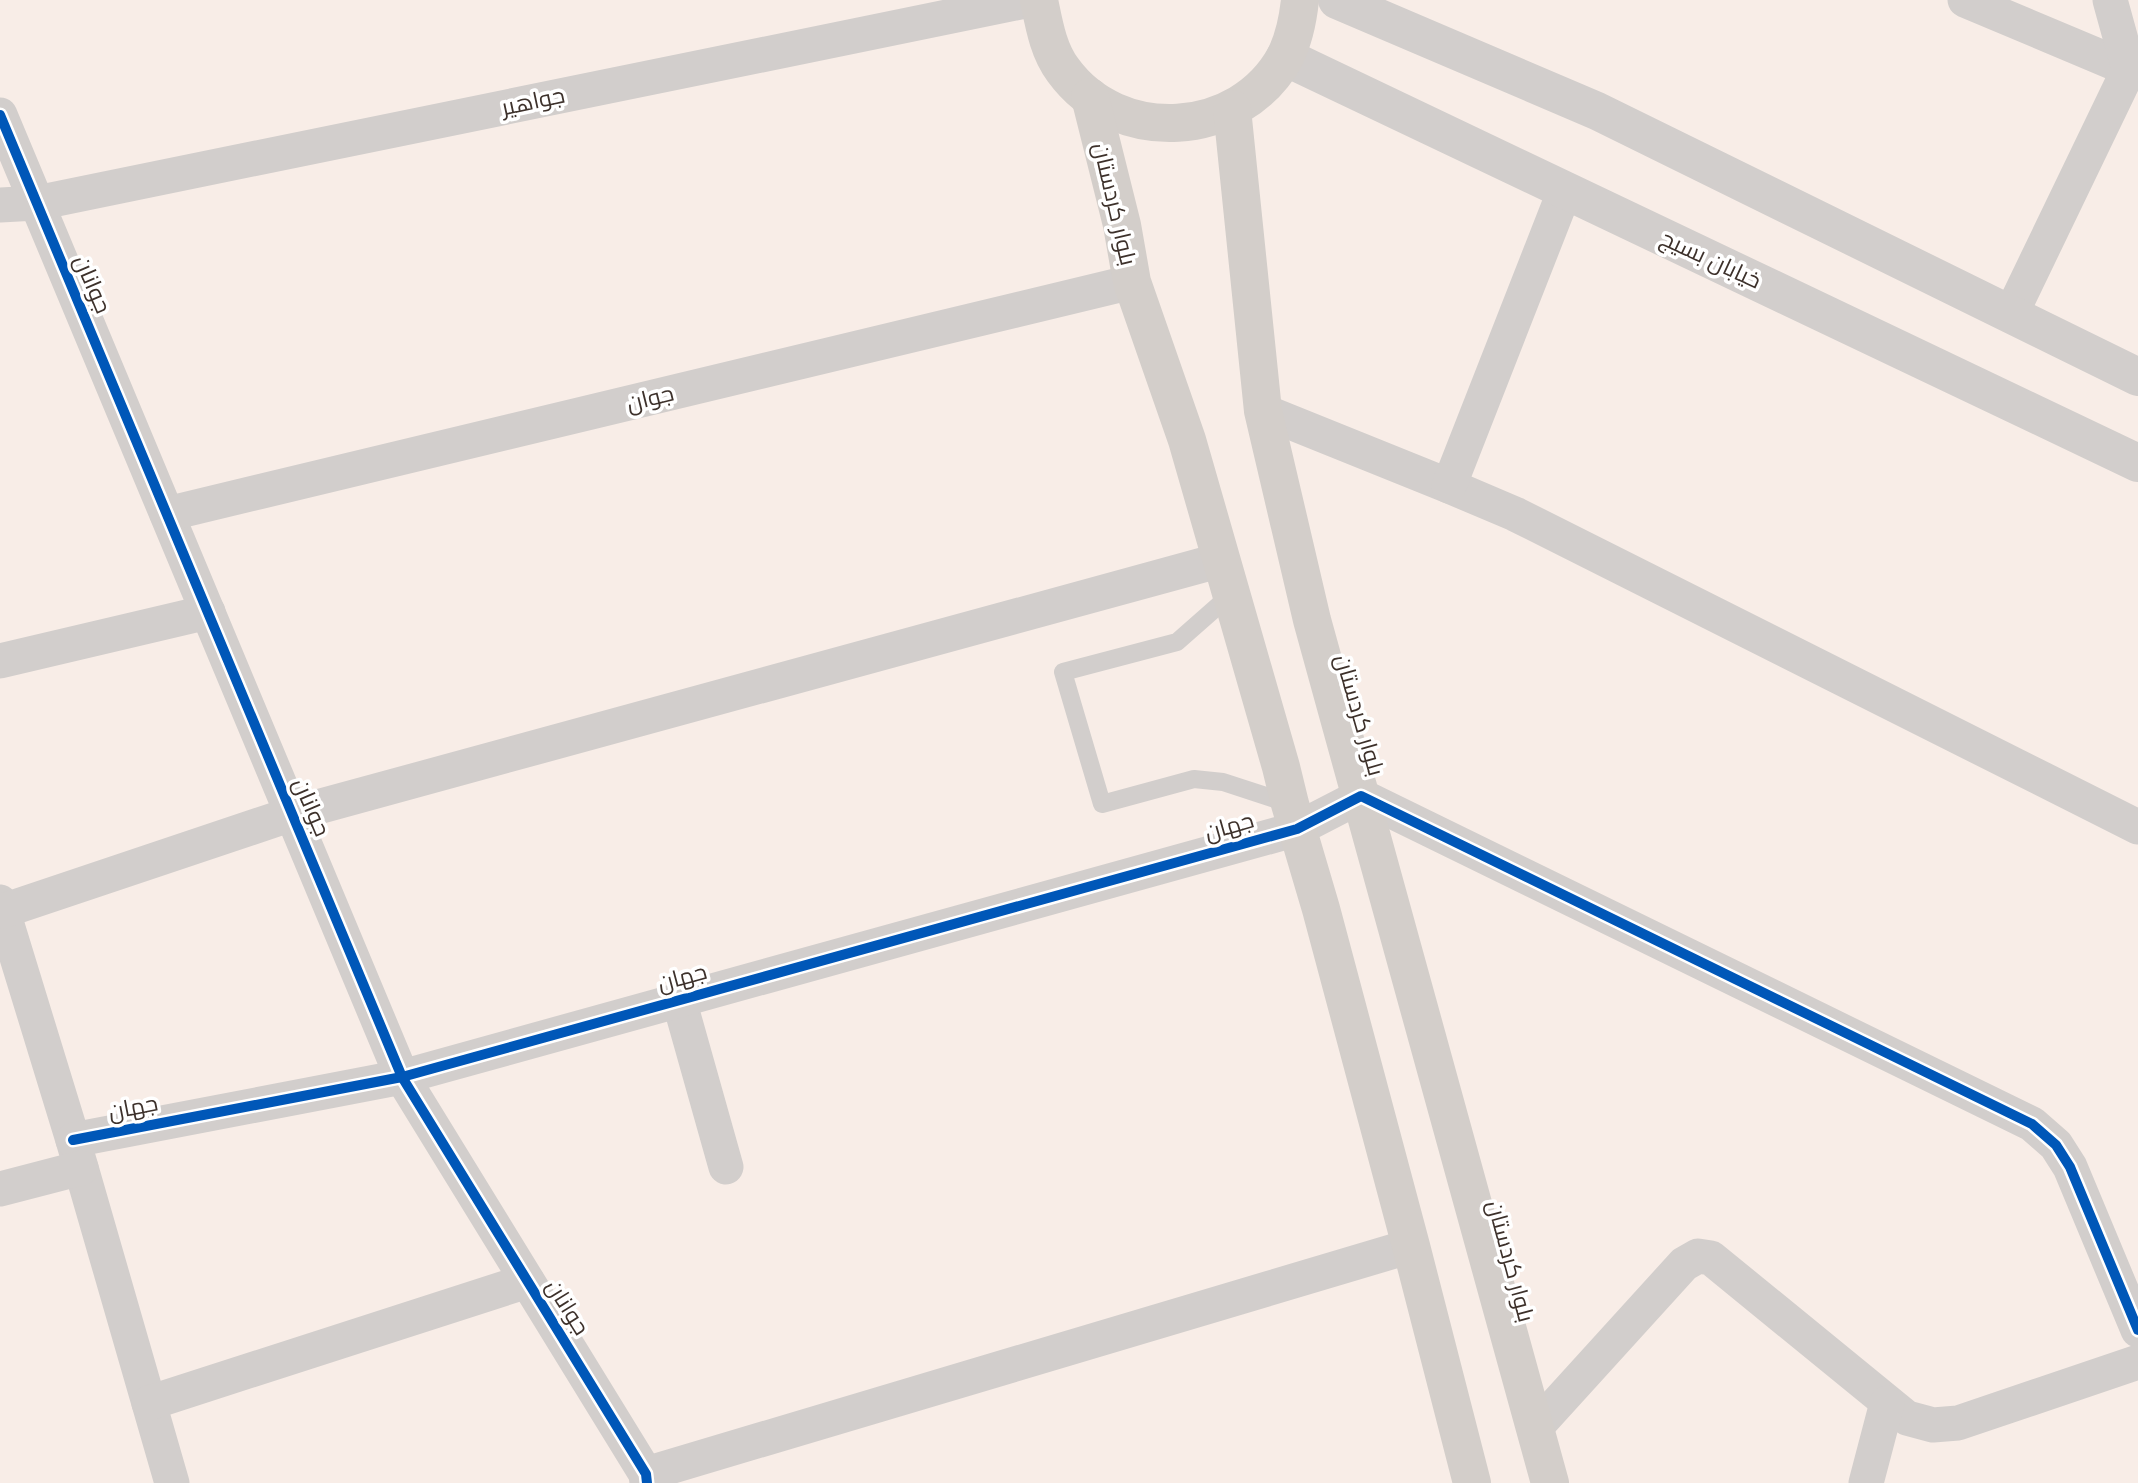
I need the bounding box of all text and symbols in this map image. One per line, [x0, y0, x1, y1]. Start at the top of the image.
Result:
street label: جواهیر [497, 80, 568, 123]
street label: بلوار کردستان [1086, 140, 1144, 268]
street label: خیابان بسیج [1655, 223, 1766, 296]
street label: جوانان [67, 250, 119, 318]
street label: جوان [623, 378, 677, 418]
street label: بلوار کردستان [1328, 651, 1392, 779]
street label: جوانان [286, 773, 338, 841]
street label: جهان [1201, 805, 1257, 847]
street label: جهان [654, 956, 710, 998]
street label: جهان [106, 1087, 160, 1127]
street label: بلوار کردستان [1480, 1197, 1542, 1325]
street label: جوانان [539, 1273, 597, 1341]

